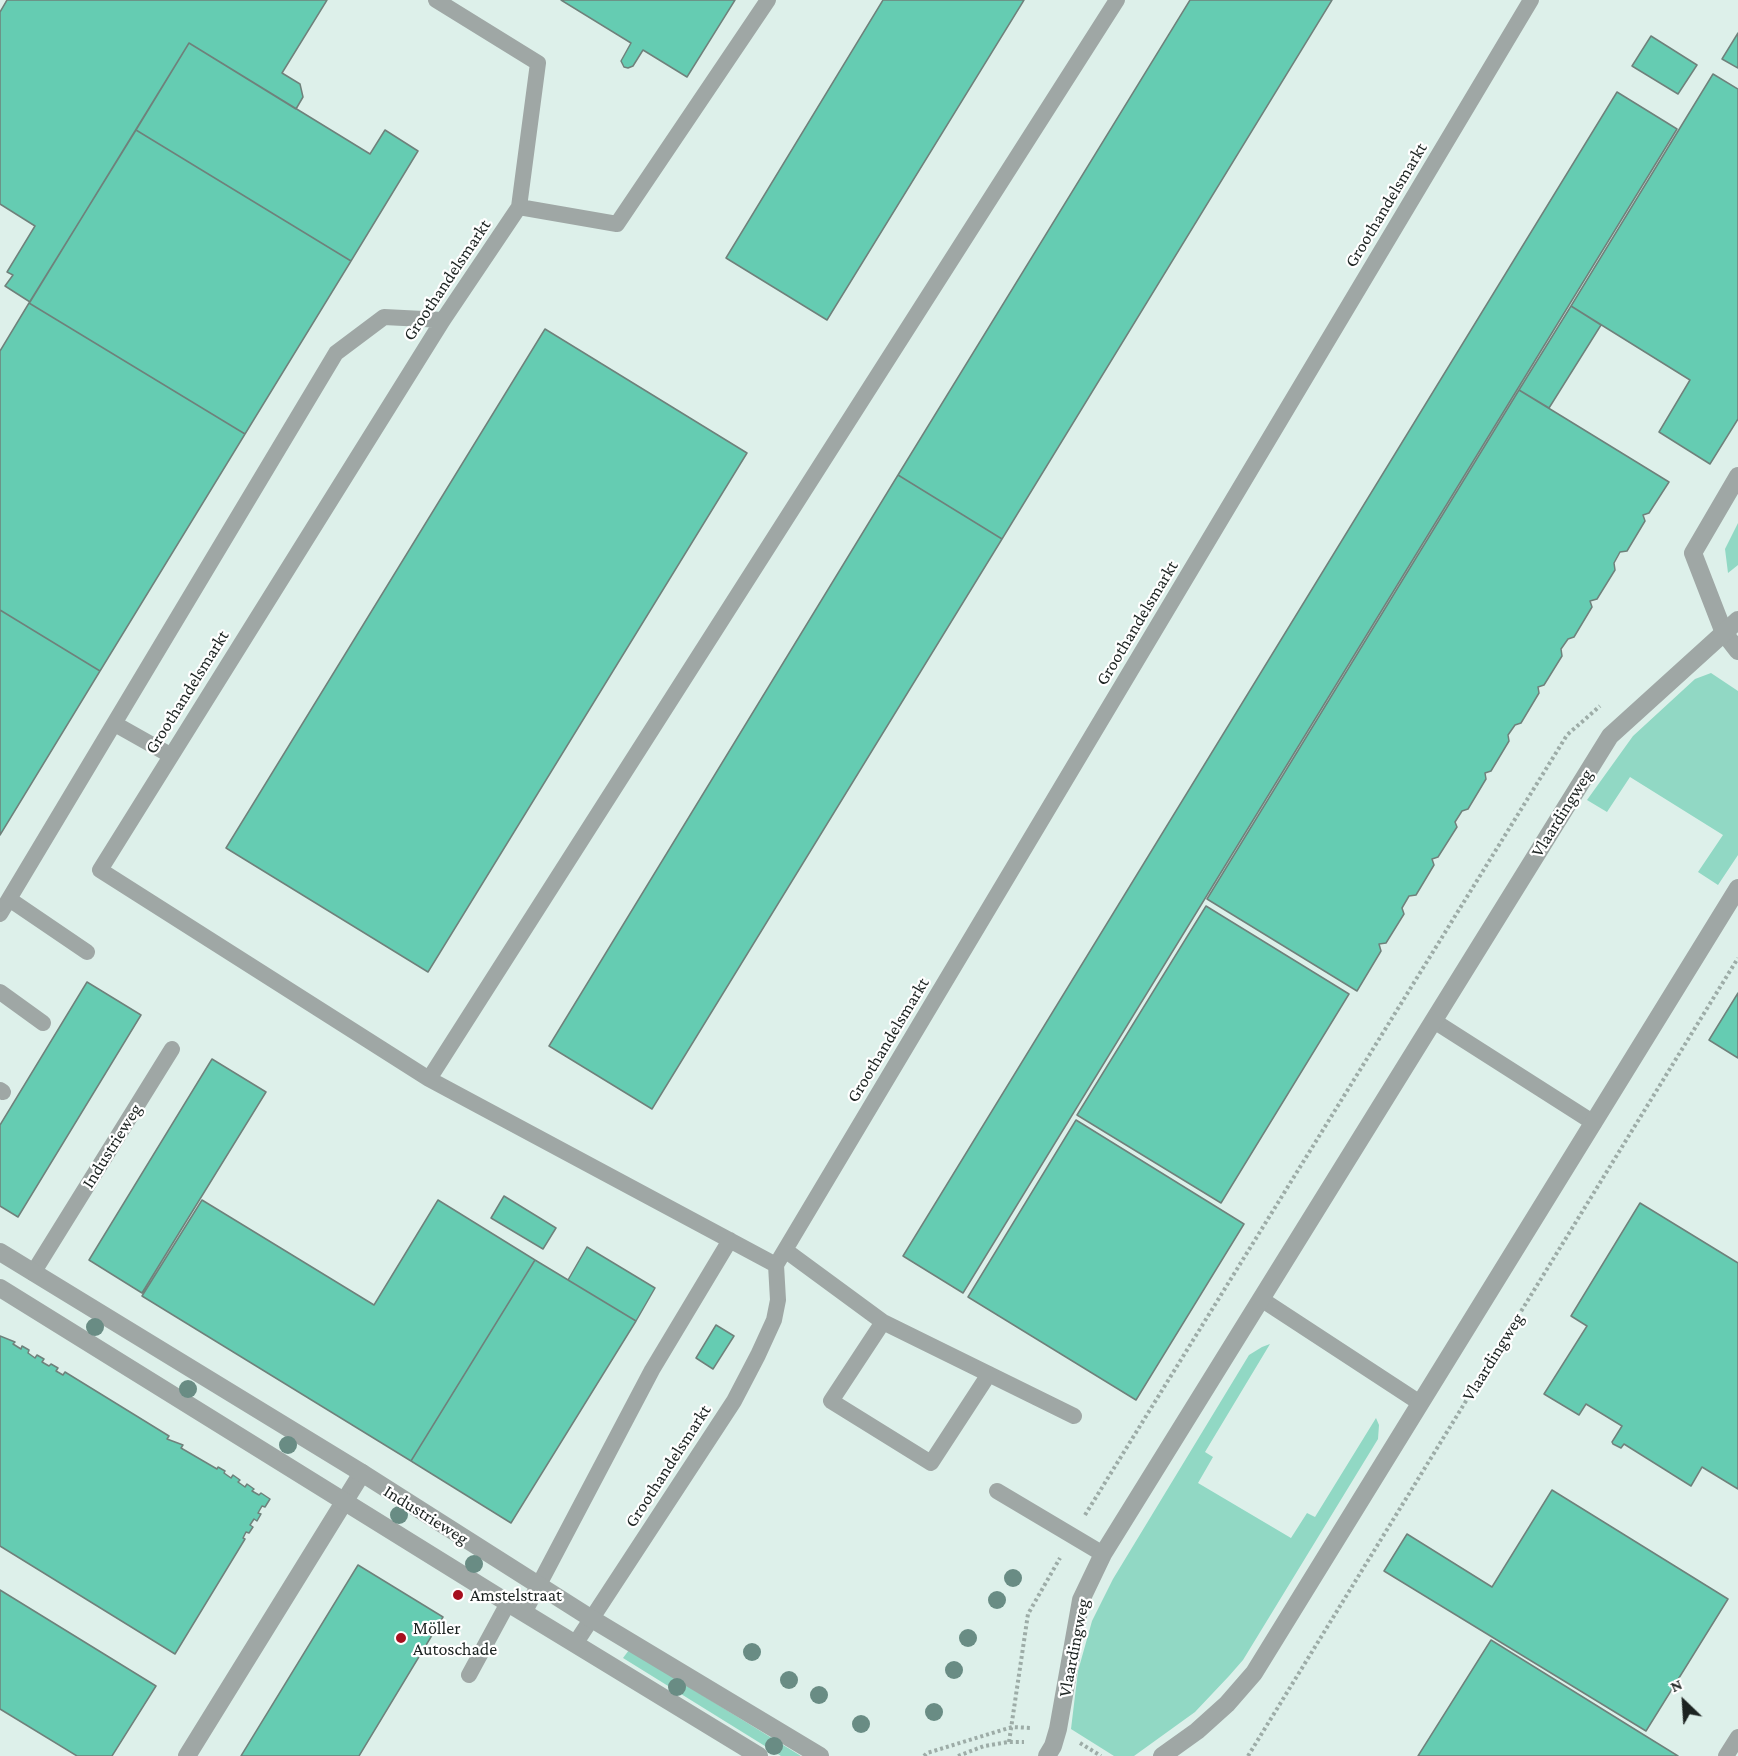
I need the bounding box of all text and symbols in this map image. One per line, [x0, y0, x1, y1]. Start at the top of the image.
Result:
street label: Groothandelsmarkt [1340, 139, 1432, 271]
street label: Groothandelsmarkt [398, 215, 496, 345]
street label: Groothandelsmarkt [1091, 557, 1183, 689]
street label: Groothandelsmarkt [140, 626, 234, 758]
street label: Vlaardingweg [1526, 765, 1598, 861]
street label: Groothandelsmarkt [842, 974, 934, 1106]
street label: Industrieweg [77, 1100, 147, 1192]
street label: Vlaardingweg [1457, 1309, 1529, 1405]
street label: Groothandelsmarkt [620, 1401, 716, 1531]
street label: Industrieweg [380, 1480, 472, 1550]
place label: Amstelstraat [470, 1584, 562, 1606]
marker: Amstelstraat [451, 1588, 465, 1602]
street label: Vlaardingweg [1054, 1597, 1094, 1699]
place label: Möller Autoschade [413, 1617, 497, 1660]
marker: Möller Autoschade [394, 1631, 408, 1645]
north arrow [1654, 1672, 1714, 1732]
text: N [1668, 1675, 1685, 1695]

